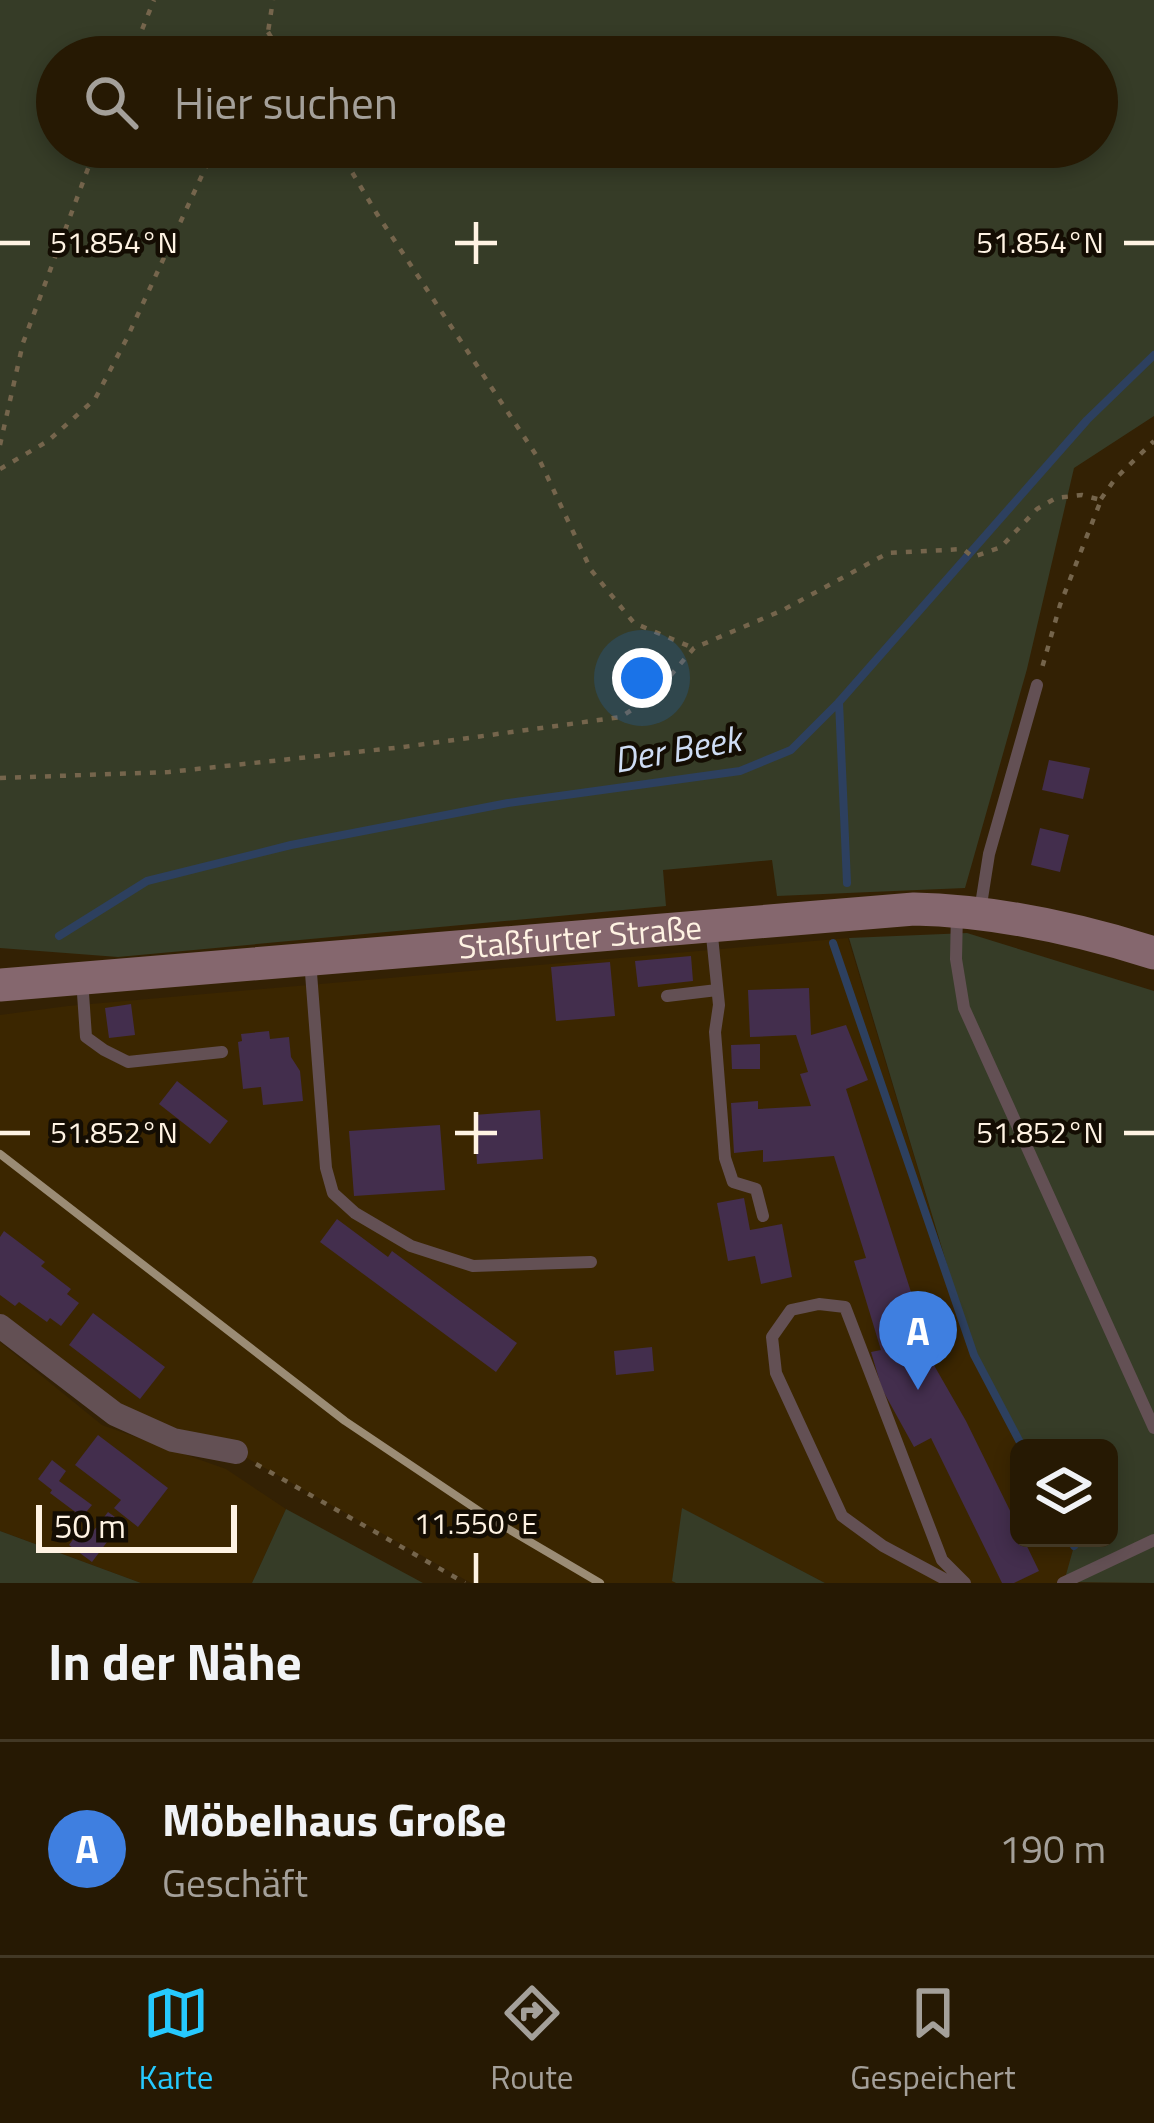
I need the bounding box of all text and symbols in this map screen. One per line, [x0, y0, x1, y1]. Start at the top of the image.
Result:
search box [36, 36, 1118, 168]
text: Hier suchen [174, 68, 398, 136]
icon: search [78, 69, 144, 135]
text: 51.854°N [50, 219, 178, 265]
text: 51.854°N [976, 219, 1104, 265]
your location [612, 648, 672, 708]
water label: Der Beek [609, 710, 749, 787]
street label: Staßfurter Straße [456, 902, 704, 972]
text: 51.852°N [50, 1109, 178, 1155]
text: 51.852°N [976, 1109, 1104, 1155]
pin: A [879, 1291, 957, 1390]
map controls [1010, 1439, 1118, 1547]
button: layers [1010, 1439, 1118, 1547]
scale bar [36, 1499, 237, 1552]
text: 11.550°E [414, 1500, 538, 1546]
text: 50 m [54, 1501, 126, 1551]
text: In der Nähe [48, 1622, 302, 1700]
text: Möbelhaus Große [162, 1785, 506, 1853]
text: A [75, 1819, 99, 1878]
text: 190 m [999, 1819, 1106, 1878]
text: Geschäft [162, 1853, 308, 1912]
tab: Karte [138, 1980, 213, 2102]
tab: Route [490, 1980, 573, 2102]
tab: Gespeichert [850, 1980, 1016, 2102]

